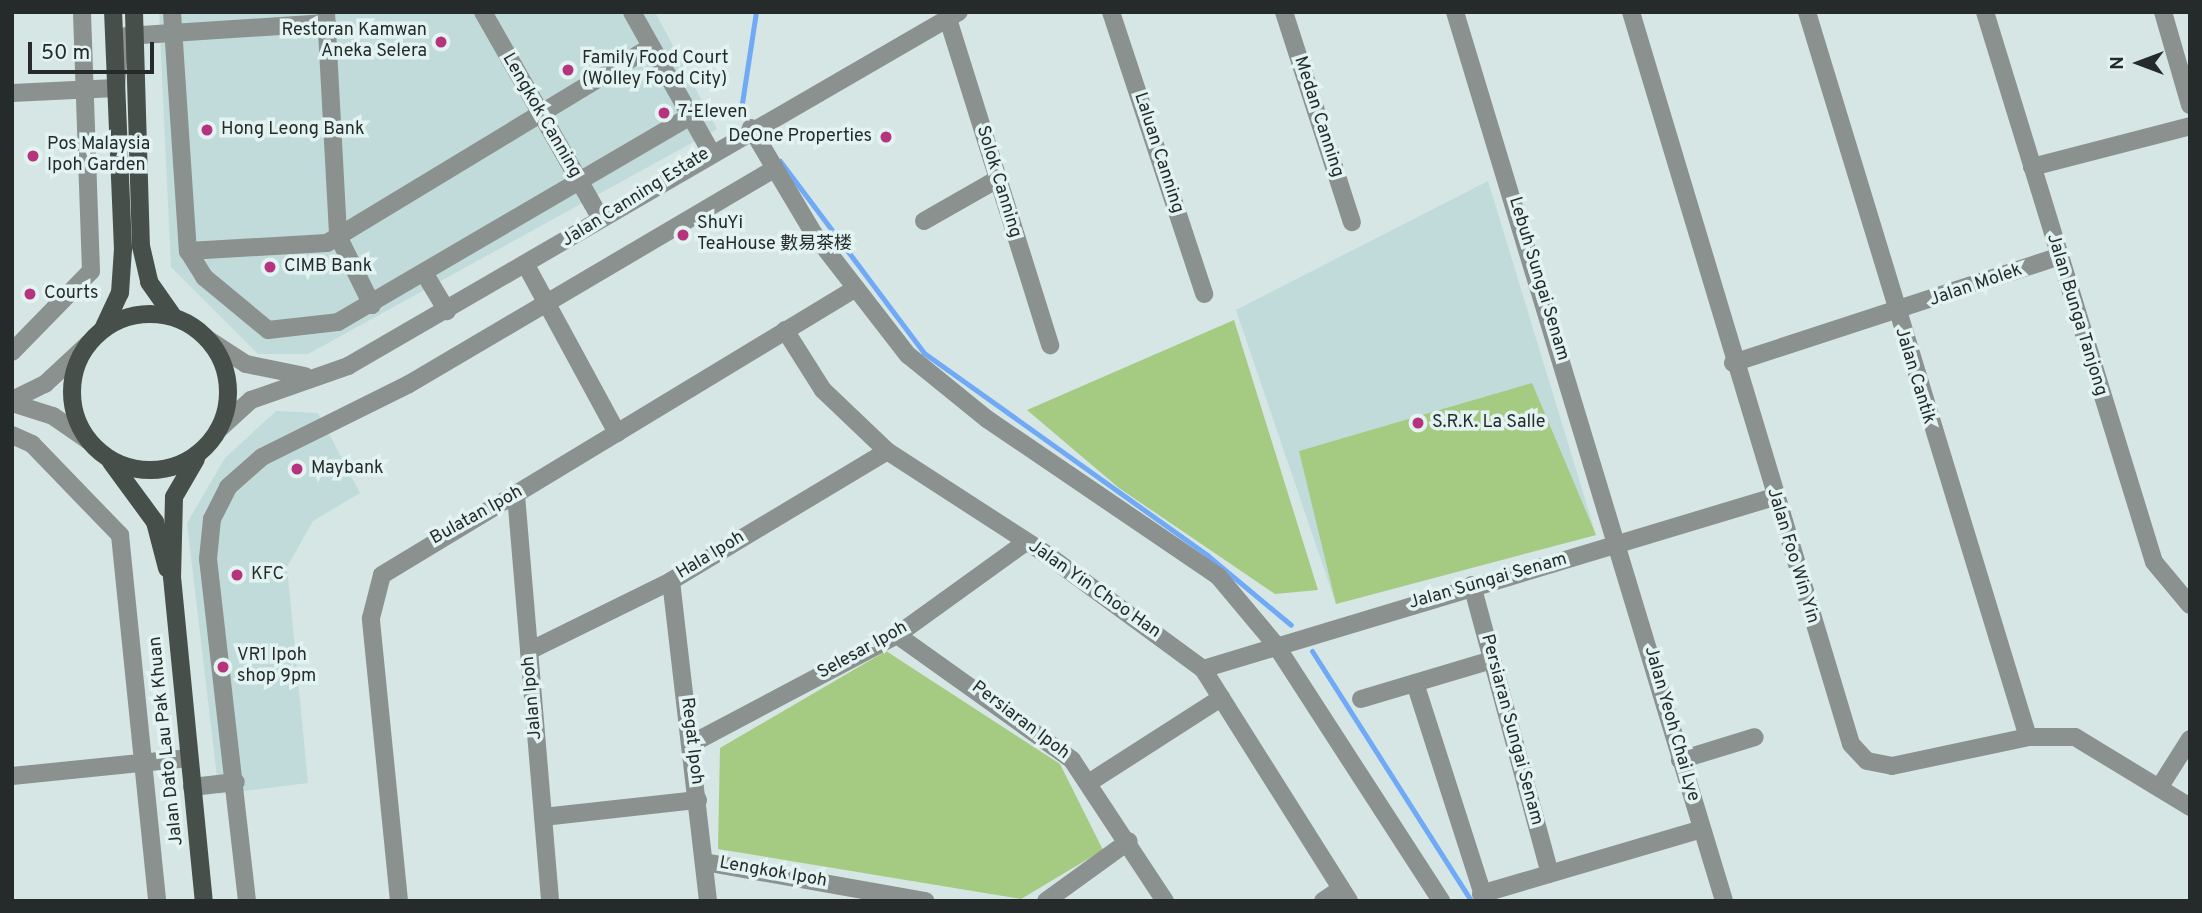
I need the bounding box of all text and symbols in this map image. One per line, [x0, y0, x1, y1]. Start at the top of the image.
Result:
place label: Restoran Kamwan Aneka Selera [282, 21, 427, 64]
scale bar [32, 28, 158, 72]
north arrow [2104, 28, 2174, 98]
marker: Restoran Kamwan Aneka Selera [433, 34, 449, 50]
text: 50 m [41, 40, 90, 67]
place label: Family Food Court (Wolley Food City) [582, 49, 728, 92]
street label: Lengkok Canning [497, 50, 585, 182]
street label: Medan Canning [1288, 54, 1348, 180]
text: N [2106, 56, 2130, 70]
marker: Family Food Court (Wolley Food City) [560, 62, 576, 78]
street label: Laluan Canning [1128, 90, 1188, 216]
place label: 7-Eleven [678, 102, 747, 124]
marker: 7-Eleven [656, 105, 672, 121]
place label: Hong Leong Bank [221, 119, 365, 141]
marker: Hong Leong Bank [199, 122, 215, 138]
street label: Solok Canning [971, 123, 1025, 241]
place label: DeOne Properties [728, 126, 872, 148]
marker: DeOne Properties [878, 129, 894, 145]
place label: Pos Malaysia Ipoh Garden [47, 135, 150, 178]
street label: Jalan Canning Estate [558, 144, 714, 252]
marker: Pos Malaysia Ipoh Garden [25, 148, 41, 164]
street label: Lebuh Sungai Senam [1503, 195, 1573, 363]
place label: ShuYi TeaHouse 數易茶楼 [697, 214, 852, 256]
marker: ShuYi TeaHouse 數易茶楼 [675, 227, 691, 243]
street label: Jalan Bunga Tanjong [2041, 231, 2111, 399]
place label: CIMB Bank [284, 256, 372, 278]
marker: CIMB Bank [262, 259, 278, 275]
street label: Jalan Molek [1927, 260, 2025, 312]
place label: Courts [44, 283, 98, 305]
marker: Courts [22, 286, 38, 302]
street label: Jalan Cantik [1889, 325, 1939, 427]
place label: S.R.K. La Salle [1432, 412, 1546, 434]
marker: S.R.K. La Salle [1410, 415, 1426, 431]
place label: Maybank [311, 458, 384, 480]
marker: Maybank [289, 461, 305, 477]
street label: Bulatan Ipoh [427, 482, 527, 550]
street label: Jalan Foo Win Yin [1761, 485, 1823, 627]
street label: Hala Ipoh [673, 527, 749, 585]
street label: Jalan Yin Choo Han [1023, 536, 1165, 644]
street label: Jalan Sungai Senam [1406, 549, 1570, 615]
place label: KFC [251, 564, 284, 586]
marker: KFC [229, 567, 245, 583]
street label: Selesar Ipoh [814, 617, 912, 685]
street label: Persiaran Sungai Senam [1475, 632, 1547, 828]
street label: Jalan Dato Lau Pak Khuan [145, 635, 189, 847]
street label: Jalan Yeoh Chai Lye [1638, 644, 1704, 804]
place label: VR1 Ipoh shop 9pm [237, 646, 316, 688]
street label: Jalan Ipoh [519, 655, 547, 741]
marker: VR1 Ipoh shop 9pm [215, 659, 231, 675]
street label: Persiaran Ipoh [967, 677, 1073, 765]
street label: Regat Ipoh [675, 696, 707, 786]
street label: Lengkok Ipoh [717, 853, 829, 893]

